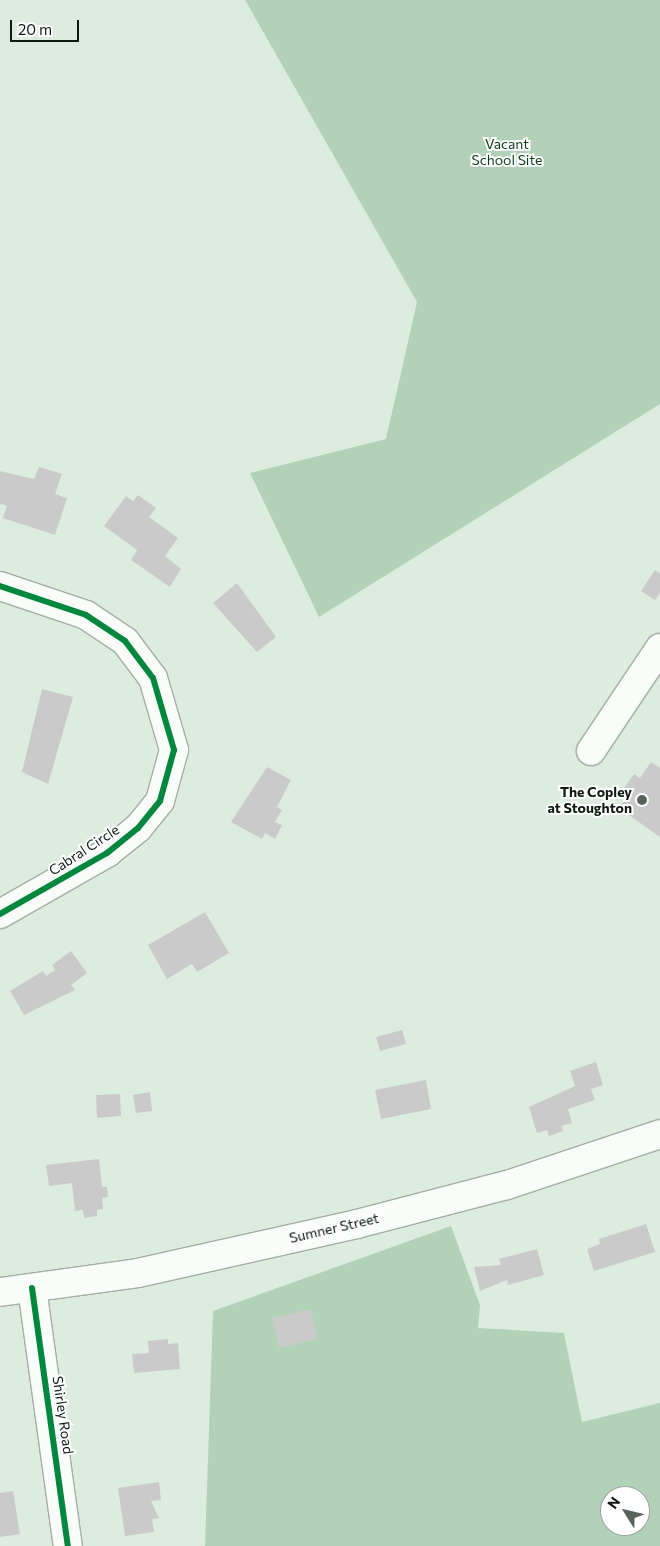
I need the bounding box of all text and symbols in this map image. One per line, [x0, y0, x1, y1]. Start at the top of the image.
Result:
scale bar [12, 10, 81, 42]
text: 20 m [18, 20, 52, 38]
park label: Vacant School Site [472, 136, 542, 168]
place label: The Copley at Stoughton [547, 784, 632, 816]
marker: The Copley at Stoughton [636, 794, 648, 806]
street label: Cabral Circle [46, 821, 122, 879]
street label: Sumner Street [288, 1210, 380, 1246]
street label: Shirley Road [49, 1375, 77, 1455]
north arrow [600, 1486, 650, 1536]
text: N [603, 1493, 623, 1512]

